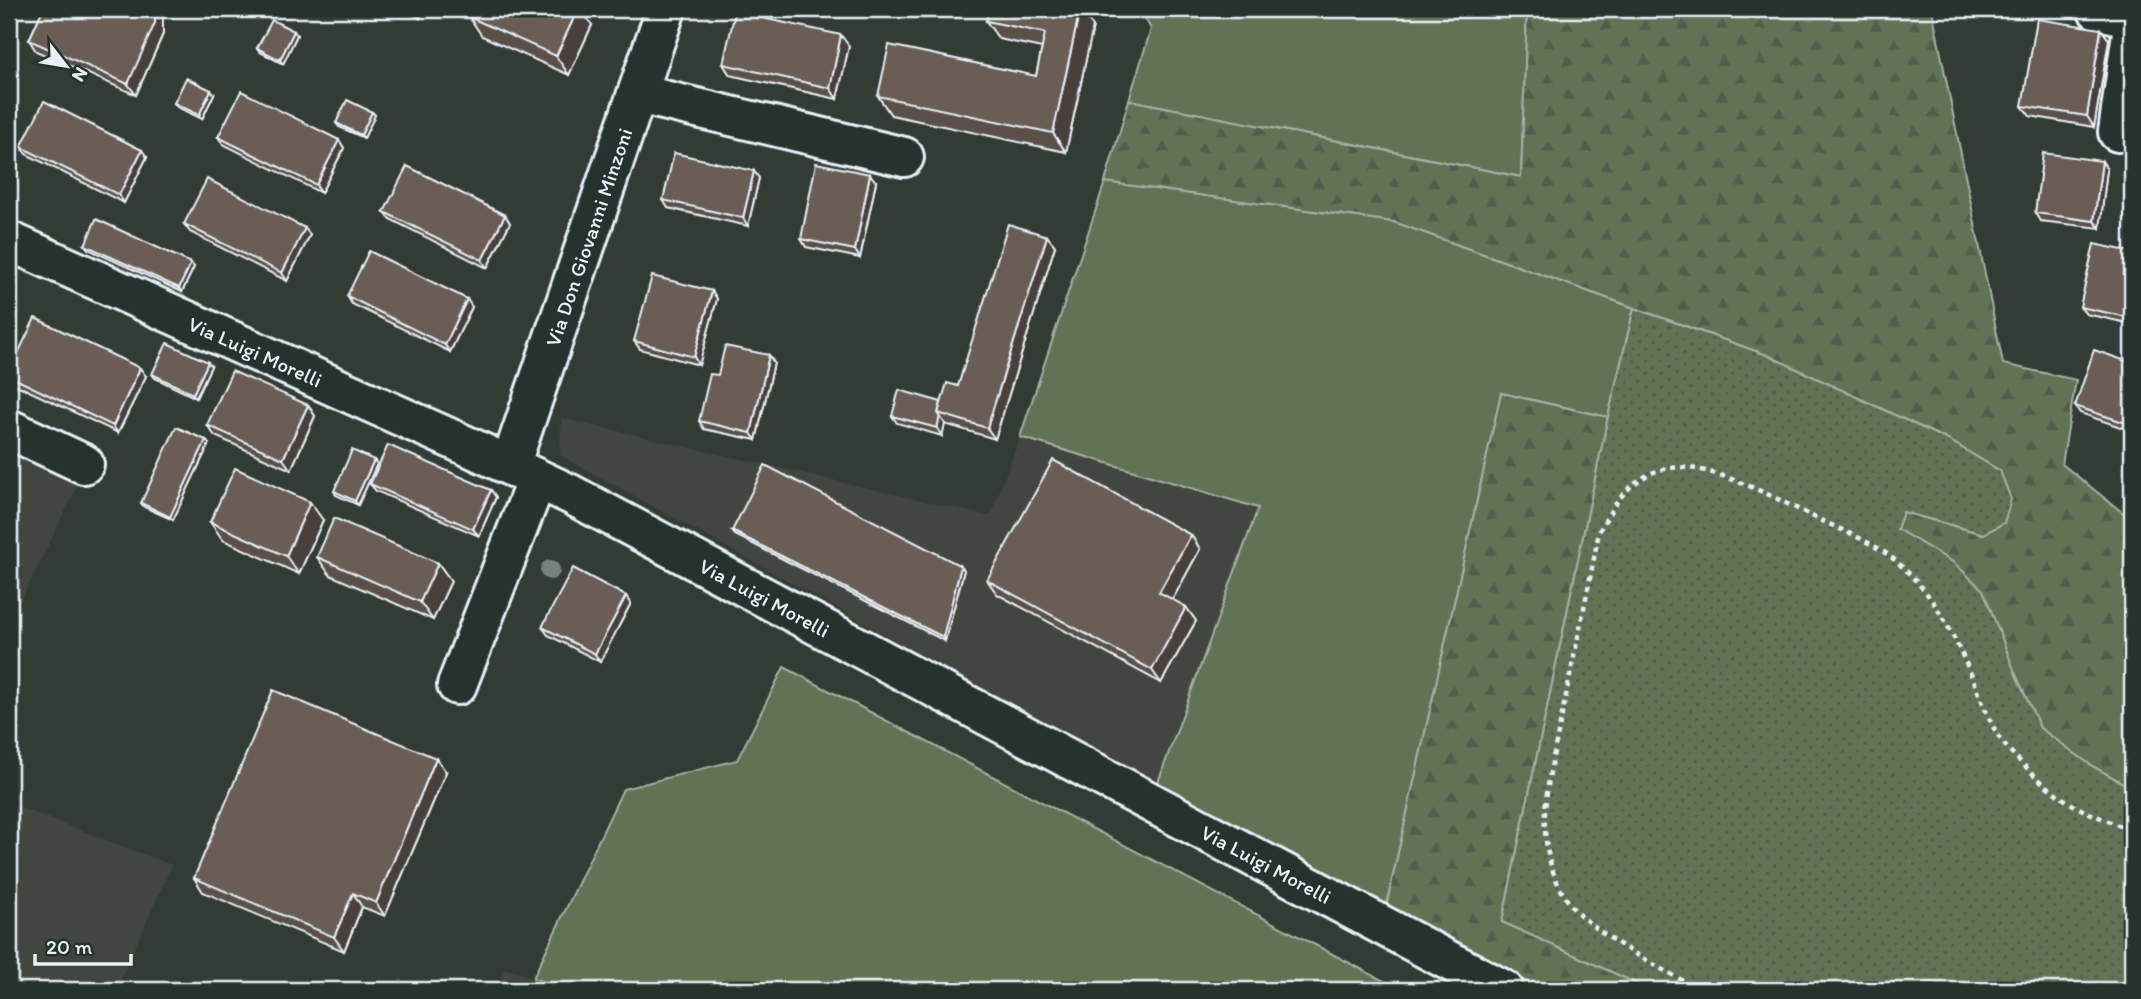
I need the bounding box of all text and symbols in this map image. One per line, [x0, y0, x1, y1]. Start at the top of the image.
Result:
north arrow [32, 32, 102, 102]
text: N [67, 63, 93, 86]
street label: Via Don Giovanni Minzoni [539, 124, 637, 350]
street label: Via Luigi Morelli [185, 310, 326, 392]
street label: Via Luigi Morelli [695, 553, 834, 642]
street label: Via Luigi Morelli [1197, 819, 1336, 909]
scale bar [35, 922, 131, 966]
text: 20 m [46, 934, 93, 959]

